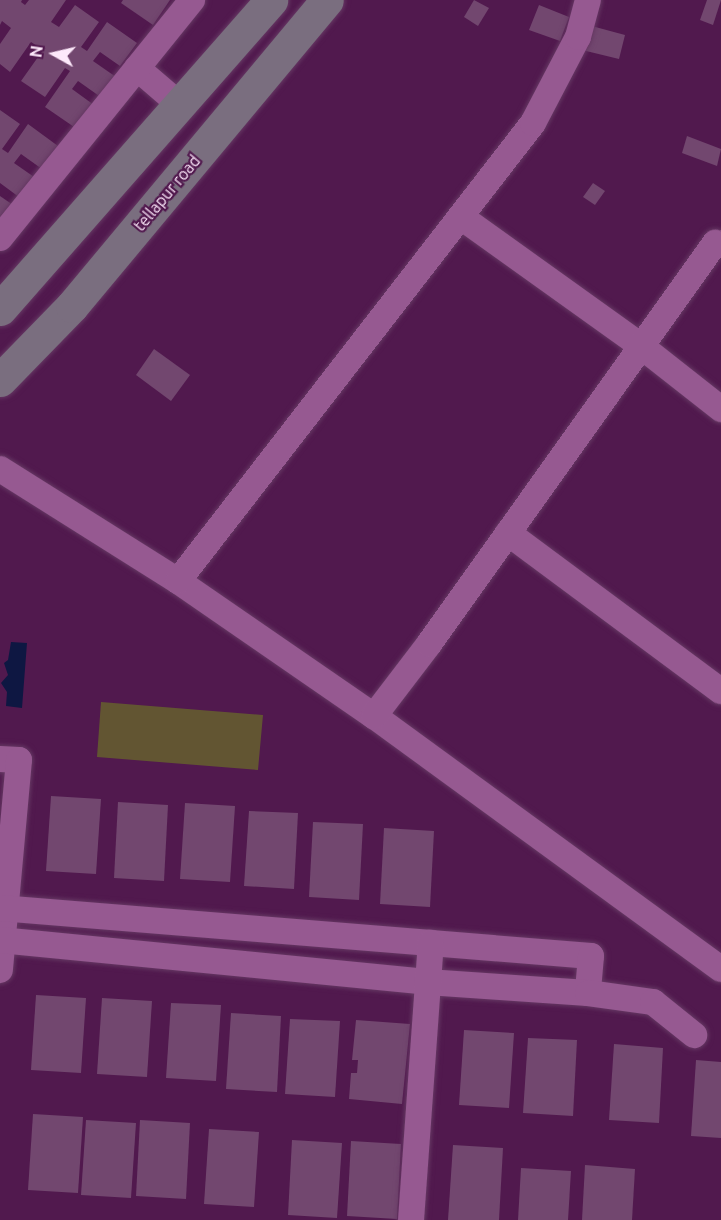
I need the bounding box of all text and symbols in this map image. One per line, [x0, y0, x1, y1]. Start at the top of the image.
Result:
north arrow [24, 24, 84, 84]
text: N [26, 44, 46, 59]
street label: tellapur road [130, 151, 204, 235]

